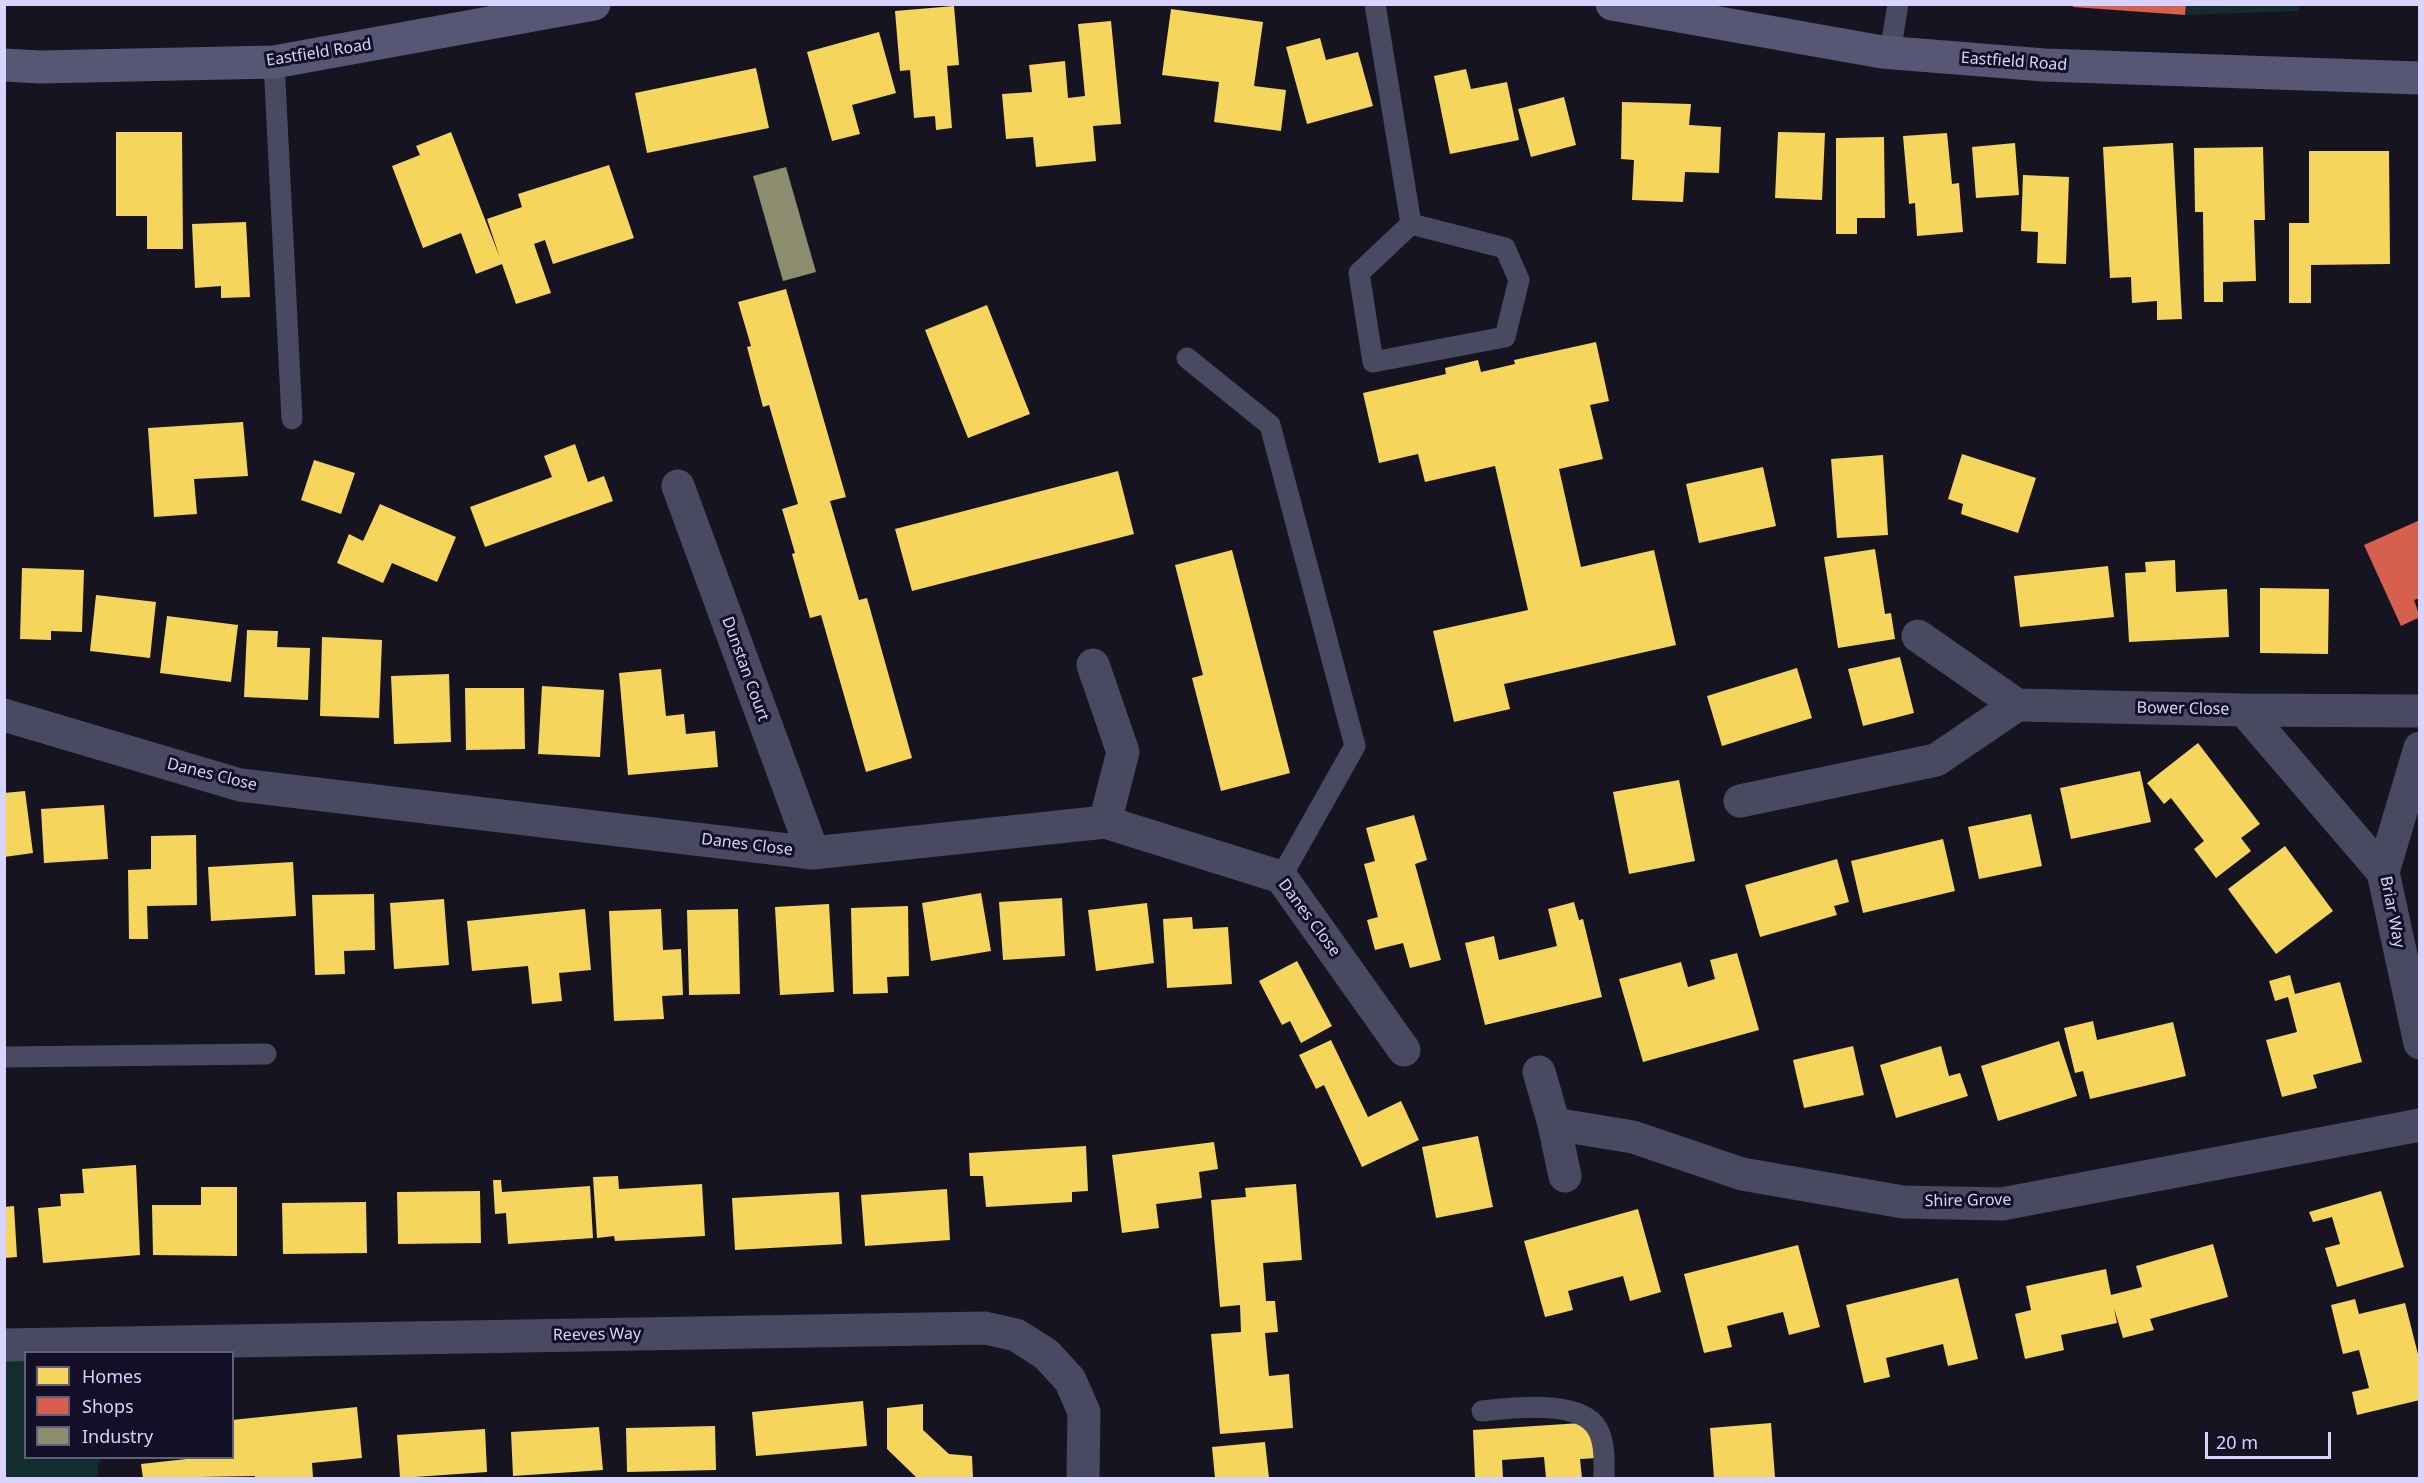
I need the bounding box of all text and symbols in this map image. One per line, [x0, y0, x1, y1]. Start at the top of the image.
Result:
street label: Eastfield Road [265, 35, 373, 71]
street label: Eastfield Road [1960, 49, 2068, 75]
street label: Dunstan Court [717, 614, 773, 724]
street label: Bower Close [2136, 699, 2230, 719]
street label: Danes Close [165, 755, 259, 795]
street label: Danes Close [700, 830, 794, 860]
street label: Danes Close [1274, 875, 1344, 961]
street label: Briar Way [2376, 875, 2408, 949]
street label: Shire Grove [1924, 1191, 2012, 1211]
street label: Reeves Way [553, 1325, 641, 1345]
legend [24, 1351, 234, 1459]
text: Homes [82, 1364, 142, 1388]
text: Shops [82, 1394, 134, 1418]
scale bar [2208, 1420, 2334, 1458]
text: Industry [82, 1424, 153, 1448]
text: 20 m [2216, 1430, 2258, 1454]

